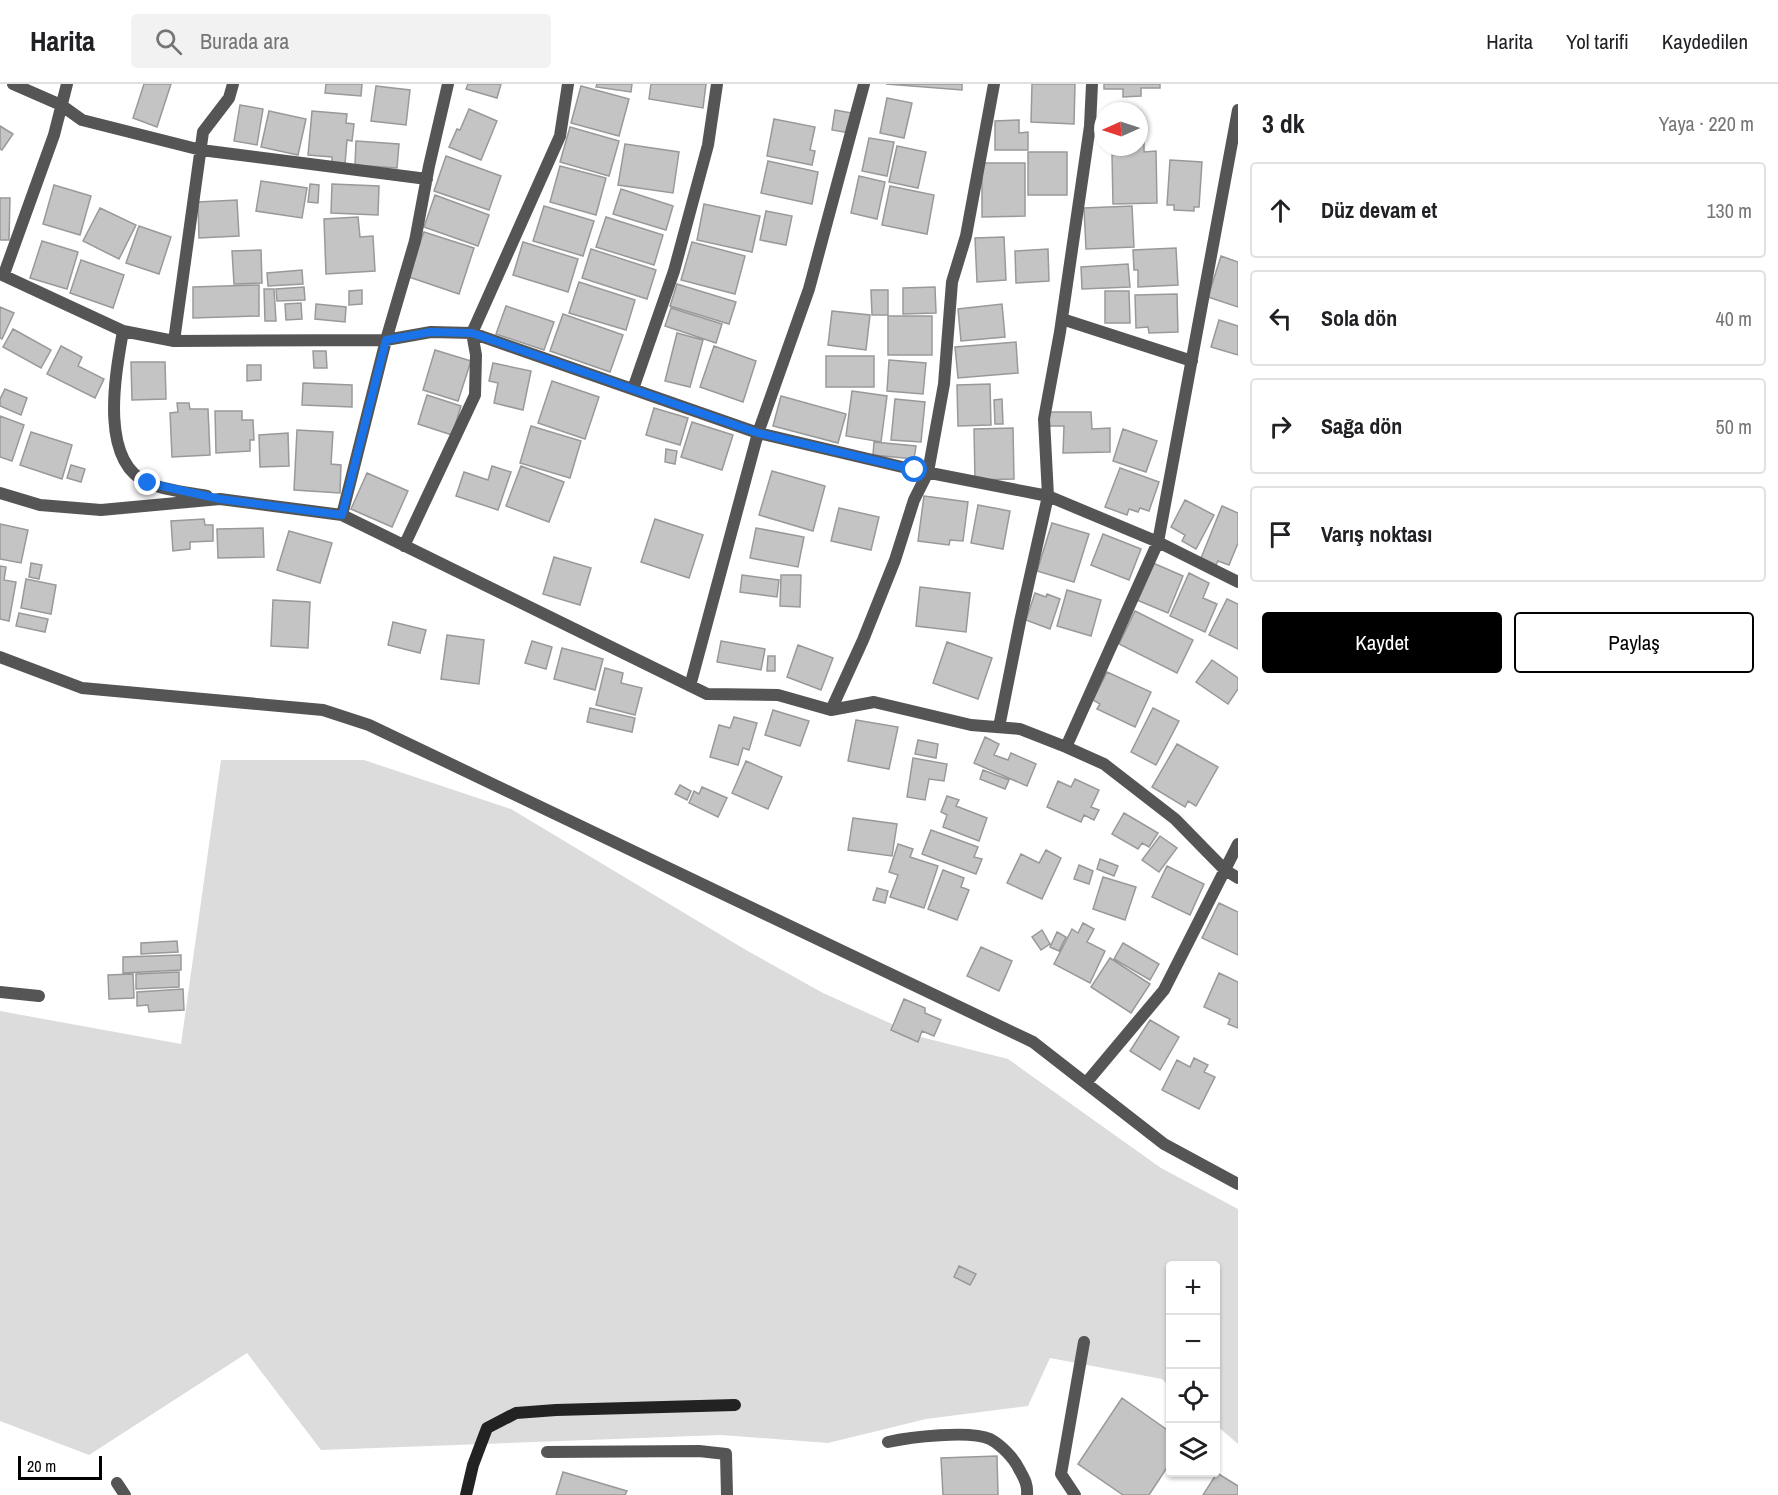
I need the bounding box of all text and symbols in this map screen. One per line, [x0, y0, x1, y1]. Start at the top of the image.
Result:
search box [131, 14, 551, 68]
text: Harita [30, 22, 95, 60]
icon: search [152, 25, 185, 58]
text: Burada ara [200, 26, 289, 56]
text: Harita [1486, 27, 1533, 56]
text: Yol tarifi [1566, 27, 1629, 56]
text: Kaydedilen [1662, 27, 1748, 56]
north arrow [1094, 102, 1148, 156]
text: 3 dk [1262, 106, 1305, 141]
text: Yaya · 220 m [1659, 110, 1754, 137]
icon: ahead [1264, 194, 1297, 227]
text: Düz devam et [1321, 195, 1437, 225]
text: 130 m [1706, 197, 1752, 224]
icon: left [1264, 302, 1297, 335]
text: Sola dön [1321, 303, 1397, 333]
text: 40 m [1716, 305, 1752, 332]
icon: right [1264, 410, 1297, 443]
text: Sağa dön [1321, 411, 1402, 441]
text: 50 m [1716, 413, 1752, 440]
route start [901, 456, 927, 482]
route end [134, 469, 160, 495]
icon: arrive [1264, 518, 1297, 551]
text: Varış noktası [1321, 519, 1432, 549]
button: Kaydet [1262, 612, 1502, 673]
button: Paylaş [1514, 612, 1754, 673]
map controls [1166, 1261, 1220, 1477]
button: + [1166, 1261, 1220, 1315]
button: − [1166, 1315, 1220, 1369]
button: locate [1166, 1369, 1220, 1423]
button: layers [1166, 1423, 1220, 1477]
scale bar [18, 1453, 102, 1480]
text: 20 m [27, 1455, 56, 1477]

